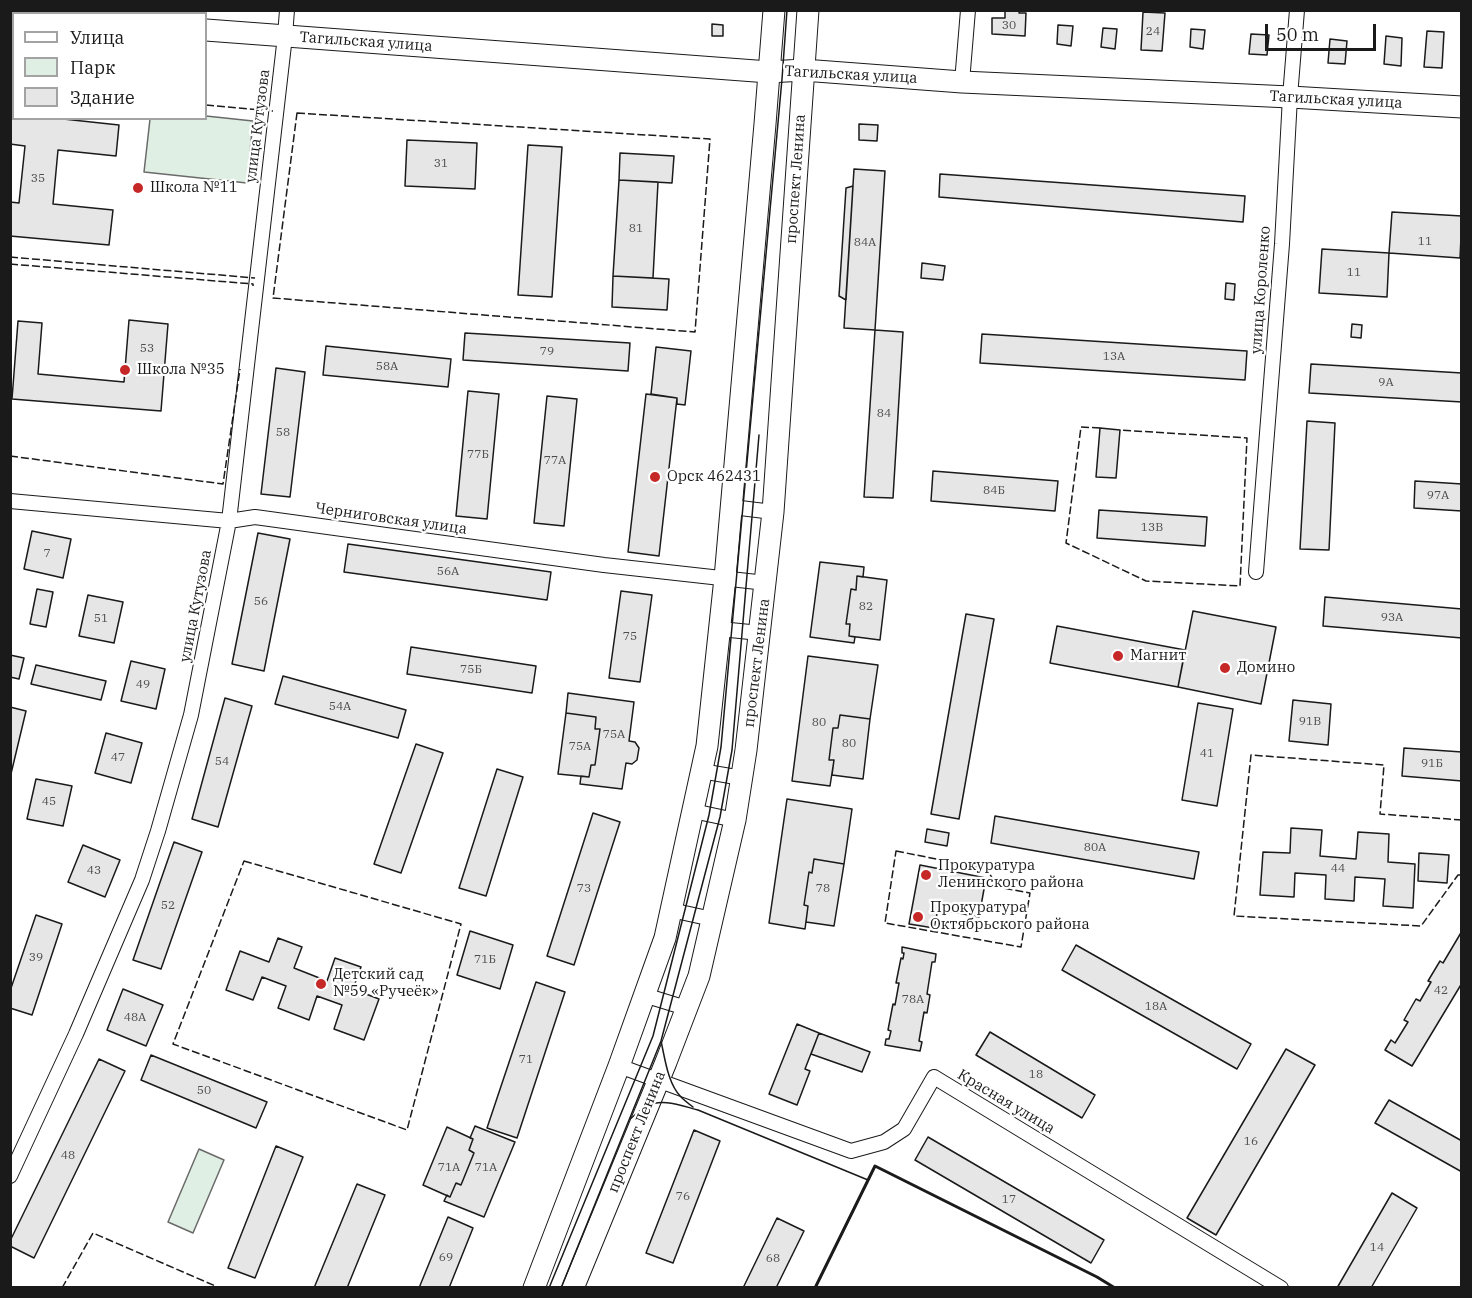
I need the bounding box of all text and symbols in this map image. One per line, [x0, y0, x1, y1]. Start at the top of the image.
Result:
legend [12, 12, 207, 120]
scale bar [1268, 12, 1379, 50]
house number: 30 [1002, 19, 1016, 33]
text: 50 m [1276, 23, 1319, 46]
house number: 24 [1146, 25, 1160, 39]
text: Улица [70, 26, 124, 49]
street label: Тагильская улица [299, 28, 433, 56]
text: Парк [70, 56, 116, 79]
street label: Тагильская улица [784, 63, 918, 87]
street label: улица Кутузова [242, 68, 274, 184]
text: Здание [70, 86, 135, 109]
street label: Тагильская улица [1269, 88, 1403, 112]
street label: проспект Ленина [782, 114, 810, 244]
house number: 31 [434, 157, 448, 171]
house number: 35 [31, 172, 45, 186]
place label: Школа №11 [150, 179, 238, 197]
marker: Школа №11 [131, 181, 145, 195]
house number: 81 [629, 222, 643, 236]
street label: улица Короленко [1248, 226, 1274, 354]
house number: 11 [1418, 235, 1432, 249]
house number: 84А [854, 236, 876, 250]
house number: 11 [1347, 266, 1361, 280]
house number: 53 [140, 342, 154, 356]
house number: 79 [540, 345, 554, 359]
house number: 13А [1103, 350, 1125, 364]
house number: 58А [376, 360, 398, 374]
place label: Школа №35 [137, 361, 225, 379]
marker: Школа №35 [118, 363, 132, 377]
house number: 9А [1378, 376, 1394, 390]
house number: 84 [877, 407, 891, 421]
house number: 58 [276, 426, 290, 440]
house number: 77Б [467, 448, 489, 462]
house number: 77А [544, 454, 566, 468]
place label: Орск 462431 [667, 468, 761, 486]
marker: Орск 462431 [648, 470, 662, 484]
house number: 84Б [983, 484, 1005, 498]
house number: 97А [1427, 489, 1449, 503]
street label: Черниговская улица [314, 499, 468, 539]
house number: 13В [1141, 521, 1163, 535]
house number: 7 [43, 547, 51, 561]
street label: улица Кутузова [176, 548, 216, 664]
house number: 56А [437, 565, 459, 579]
house number: 56 [254, 595, 268, 609]
street label: проспект Ленина [740, 598, 774, 728]
house number: 82 [859, 600, 873, 614]
house number: 93А [1381, 611, 1403, 625]
house number: 51 [94, 612, 108, 626]
house number: 75 [623, 630, 637, 644]
place label: Магнит [1130, 647, 1186, 665]
marker: Магнит [1111, 649, 1125, 663]
place label: Домино [1237, 659, 1295, 677]
marker: Домино [1218, 661, 1232, 675]
house number: 75Б [460, 663, 482, 677]
house number: 49 [136, 678, 150, 692]
house number: 54А [329, 700, 351, 714]
house number: 91В [1299, 715, 1321, 729]
house number: 80 [812, 716, 826, 730]
house number: 75А [603, 728, 625, 742]
house number: 80 [842, 737, 856, 751]
house number: 75А [569, 740, 591, 754]
house number: 41 [1200, 747, 1214, 761]
house number: 47 [111, 751, 125, 765]
house number: 54 [215, 755, 229, 769]
house number: 91Б [1421, 757, 1443, 771]
house number: 45 [42, 795, 56, 809]
house number: 80А [1084, 841, 1106, 855]
place label: Прокуратура Ленинского района [938, 857, 1084, 892]
house number: 44 [1331, 862, 1345, 876]
house number: 43 [87, 864, 101, 878]
marker: Прокуратура Ленинского района [919, 868, 933, 882]
house number: 73 [577, 882, 591, 896]
house number: 78 [816, 882, 830, 896]
house number: 52 [161, 899, 175, 913]
place label: Прокуратура Октябрьского района [930, 899, 1090, 934]
marker: Прокуратура Октябрьского района [911, 910, 925, 924]
house number: 39 [29, 951, 43, 965]
house number: 71Б [474, 953, 496, 967]
place label: Детский сад №59 «Ручеёк» [333, 966, 438, 1001]
marker: Детский сад №59 «Ручеёк» [314, 977, 328, 991]
house number: 42 [1434, 984, 1448, 998]
house number: 78А [902, 993, 924, 1007]
house number: 18А [1145, 1000, 1167, 1014]
house number: 48А [124, 1011, 146, 1025]
house number: 71 [519, 1053, 533, 1067]
street label: Красная улица [954, 1066, 1058, 1138]
street label: проспект Ленина [604, 1068, 670, 1196]
house number: 18 [1029, 1068, 1043, 1082]
house number: 50 [197, 1084, 211, 1098]
house number: 16 [1244, 1135, 1258, 1149]
house number: 48 [61, 1149, 75, 1163]
house number: 71А [438, 1161, 460, 1175]
house number: 71А [475, 1161, 497, 1175]
house number: 76 [676, 1190, 690, 1204]
house number: 17 [1002, 1193, 1016, 1207]
house number: 14 [1370, 1241, 1384, 1255]
house number: 69 [439, 1251, 453, 1265]
house number: 68 [766, 1252, 780, 1266]

